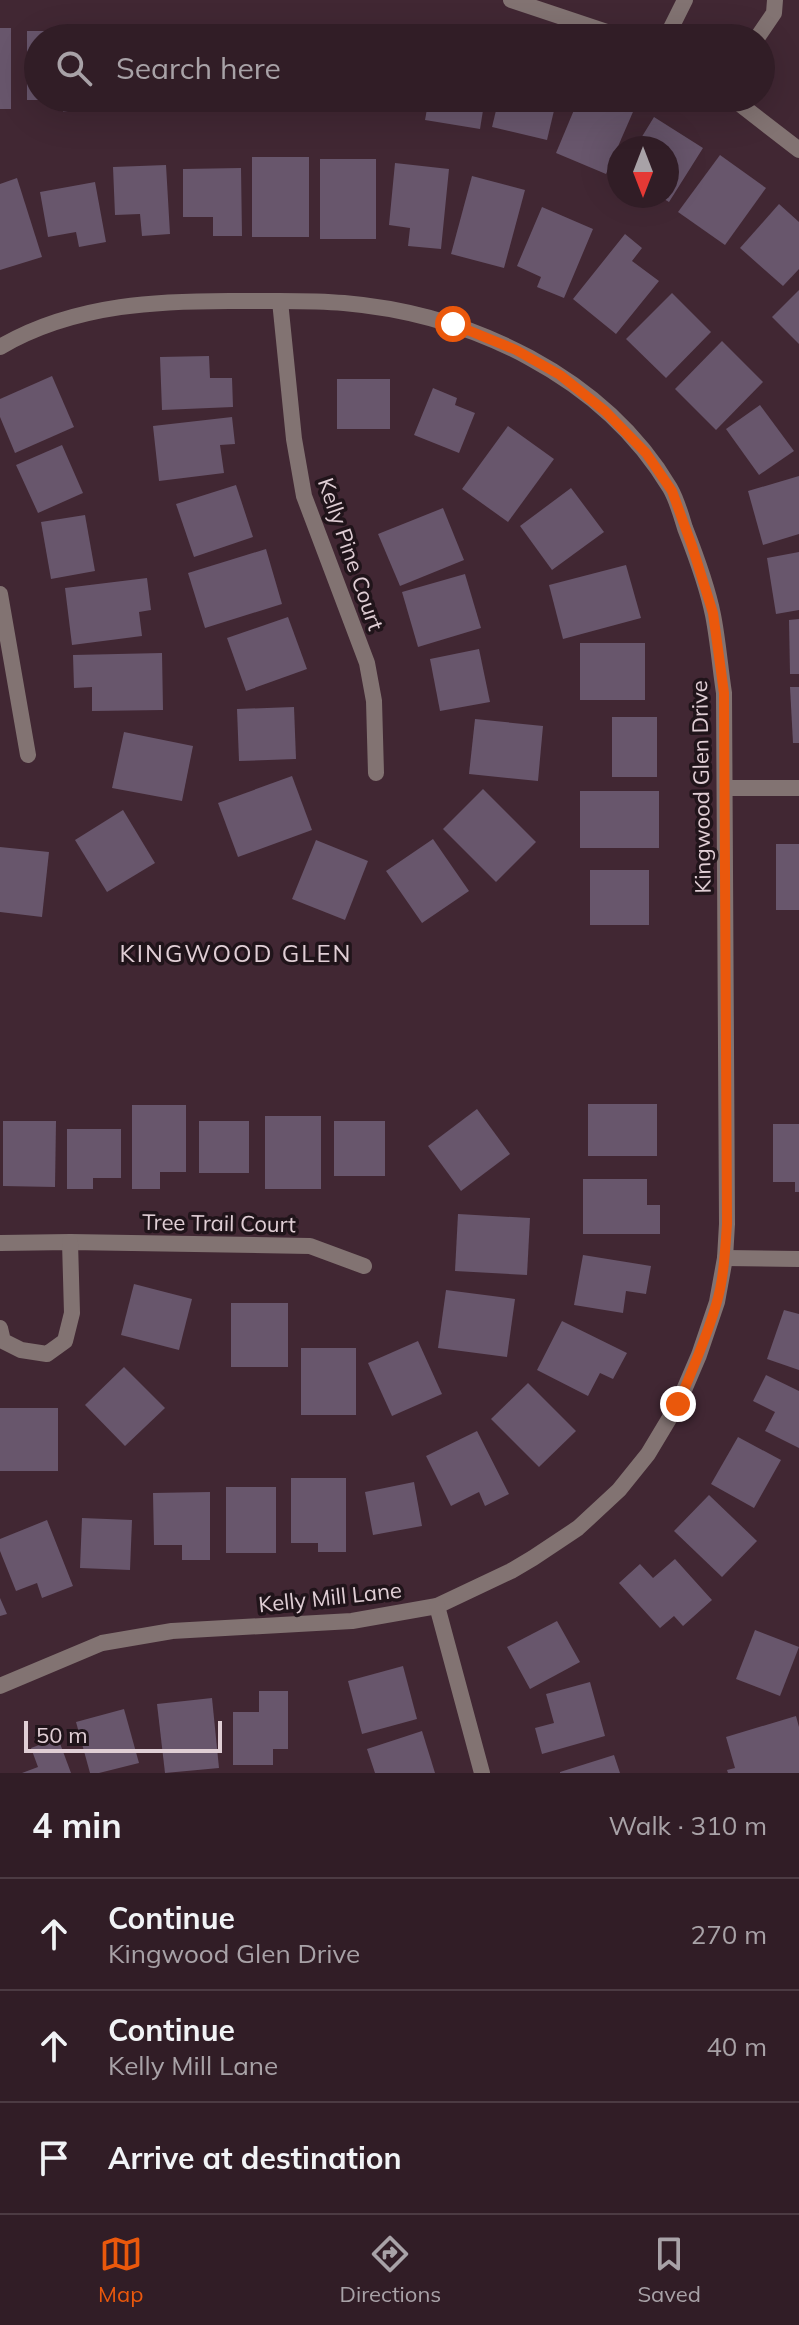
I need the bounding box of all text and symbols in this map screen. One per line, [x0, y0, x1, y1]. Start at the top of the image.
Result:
search box [24, 24, 775, 112]
icon: search [52, 46, 96, 90]
text: Search here [116, 49, 281, 87]
north arrow [607, 136, 679, 208]
route start [435, 306, 471, 342]
street label: Kelly Pine Court [312, 474, 390, 634]
street label: Kingwood Glen Drive [685, 680, 717, 894]
district label: KINGWOOD GLEN [120, 938, 352, 968]
street label: Tree Trail Court [142, 1208, 296, 1238]
route end [660, 1386, 696, 1422]
street label: Kelly Mill Lane [257, 1576, 403, 1618]
scale bar [24, 1717, 222, 1753]
text: 50 m [36, 1721, 87, 1749]
text: 4 min [32, 1804, 122, 1847]
text: Walk · 310 m [608, 1809, 767, 1842]
text: Continue [108, 1899, 235, 1937]
icon: ahead [32, 1912, 76, 1956]
text: 270 m [691, 1918, 767, 1951]
text: Kingwood Glen Drive [108, 1937, 360, 1970]
text: Continue [108, 2011, 235, 2049]
icon: ahead [32, 2024, 76, 2068]
text: 40 m [706, 2030, 767, 2063]
text: Kelly Mill Lane [108, 2049, 278, 2082]
icon: arrive [32, 2136, 76, 2180]
text: Arrive at destination [108, 2139, 402, 2177]
tab: Map [98, 2232, 143, 2308]
tab: Directions [340, 2232, 441, 2308]
tab: Saved [637, 2232, 701, 2308]

